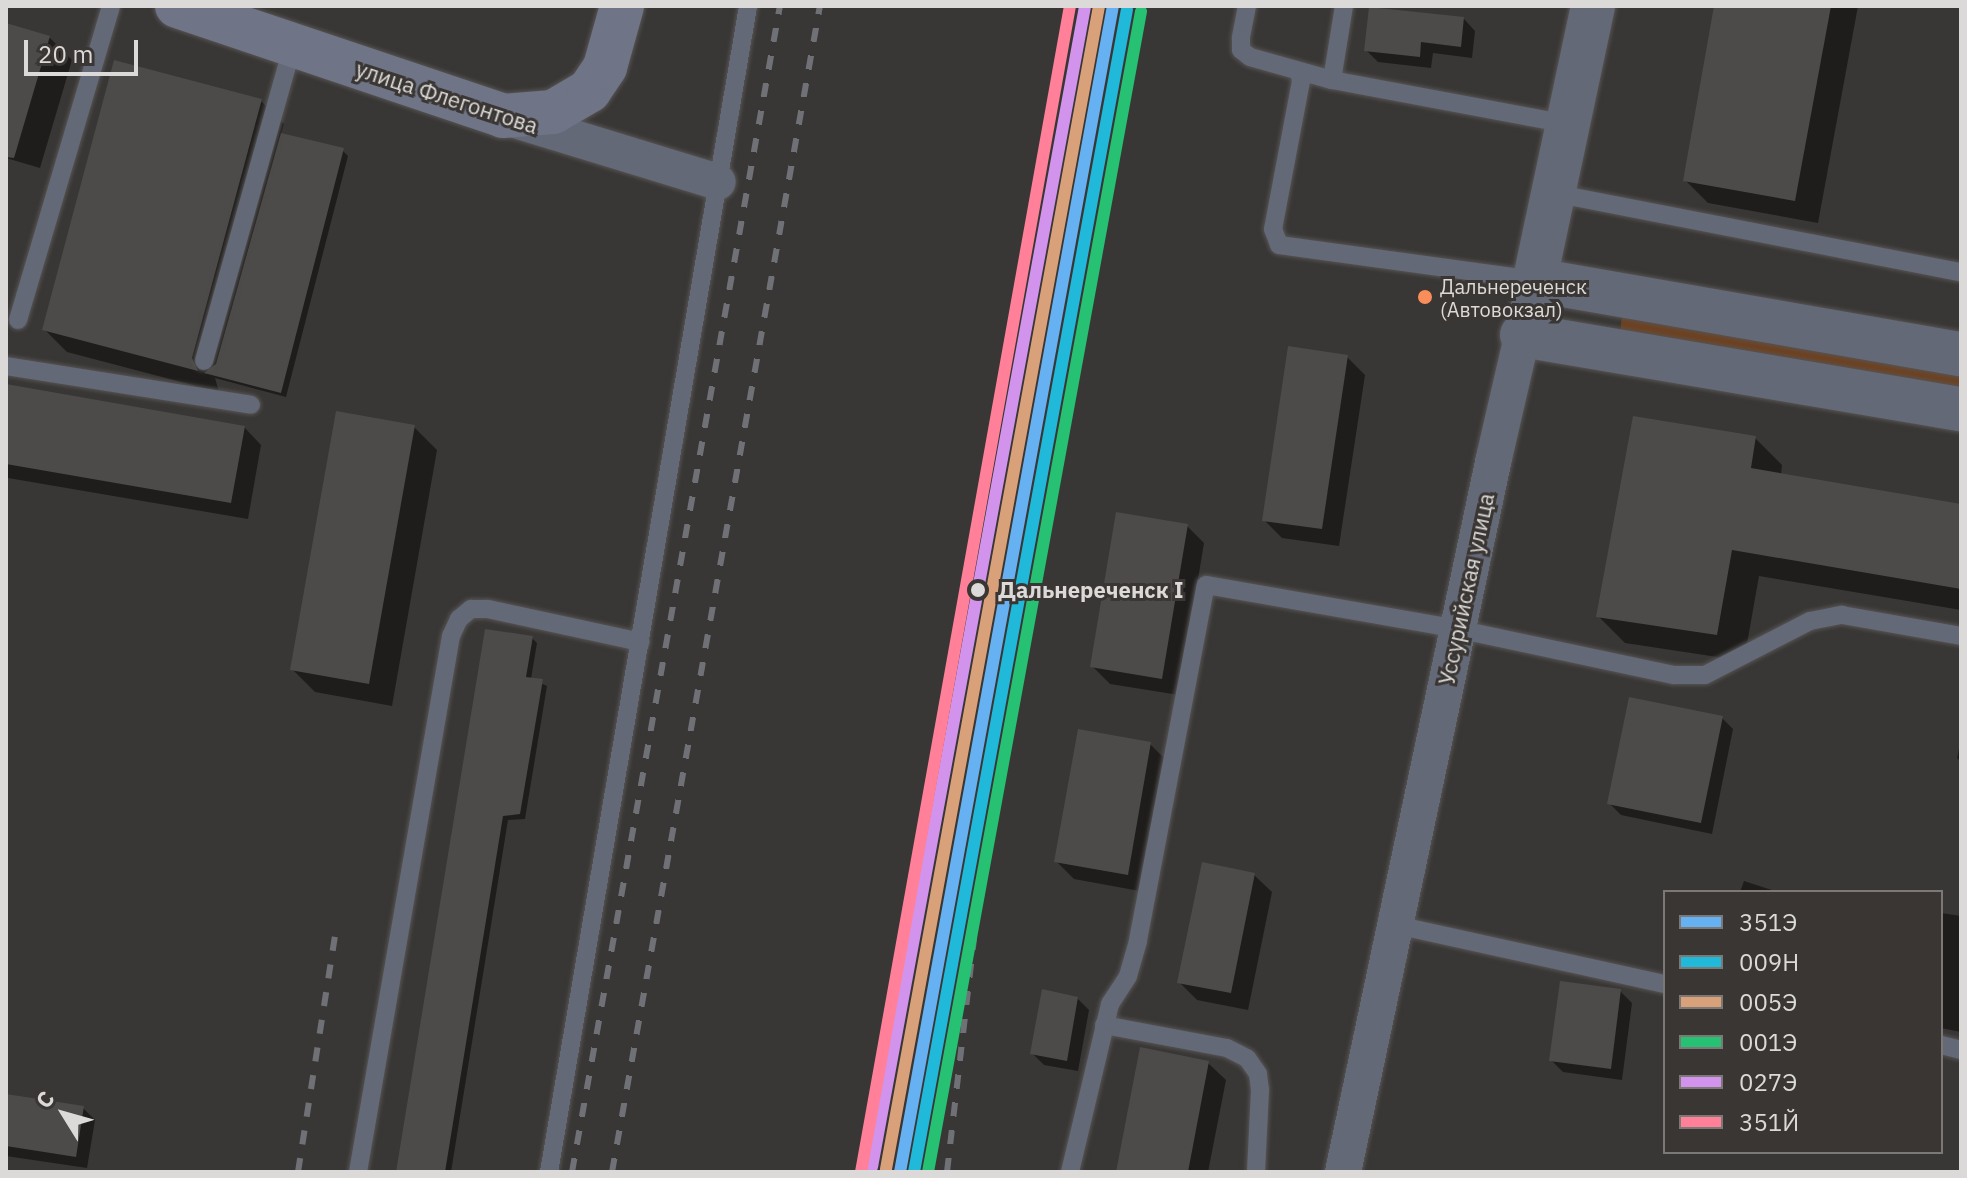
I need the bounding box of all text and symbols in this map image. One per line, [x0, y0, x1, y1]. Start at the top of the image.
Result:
scale bar [28, 24, 142, 74]
text: 20 m [38, 38, 93, 70]
street label: улица Флегонтова [353, 55, 541, 139]
place label: Дальнереченск (Автовокзал) [1440, 274, 1587, 321]
marker: Дальнереченск (Автовокзал) [1417, 289, 1433, 305]
street label: Уссурийская улица [1433, 491, 1499, 687]
marker: Дальнереченск I [965, 577, 991, 603]
place label: Дальнереченск I [998, 577, 1183, 603]
legend [1663, 890, 1943, 1154]
text: 351Э [1739, 906, 1797, 938]
text: 009Н [1739, 946, 1799, 978]
text: 005Э [1739, 986, 1797, 1018]
text: 001Э [1739, 1026, 1797, 1058]
text: 027Э [1739, 1066, 1797, 1098]
north arrow [24, 1074, 104, 1154]
text: С [29, 1085, 60, 1114]
text: 351Й [1739, 1106, 1799, 1138]

